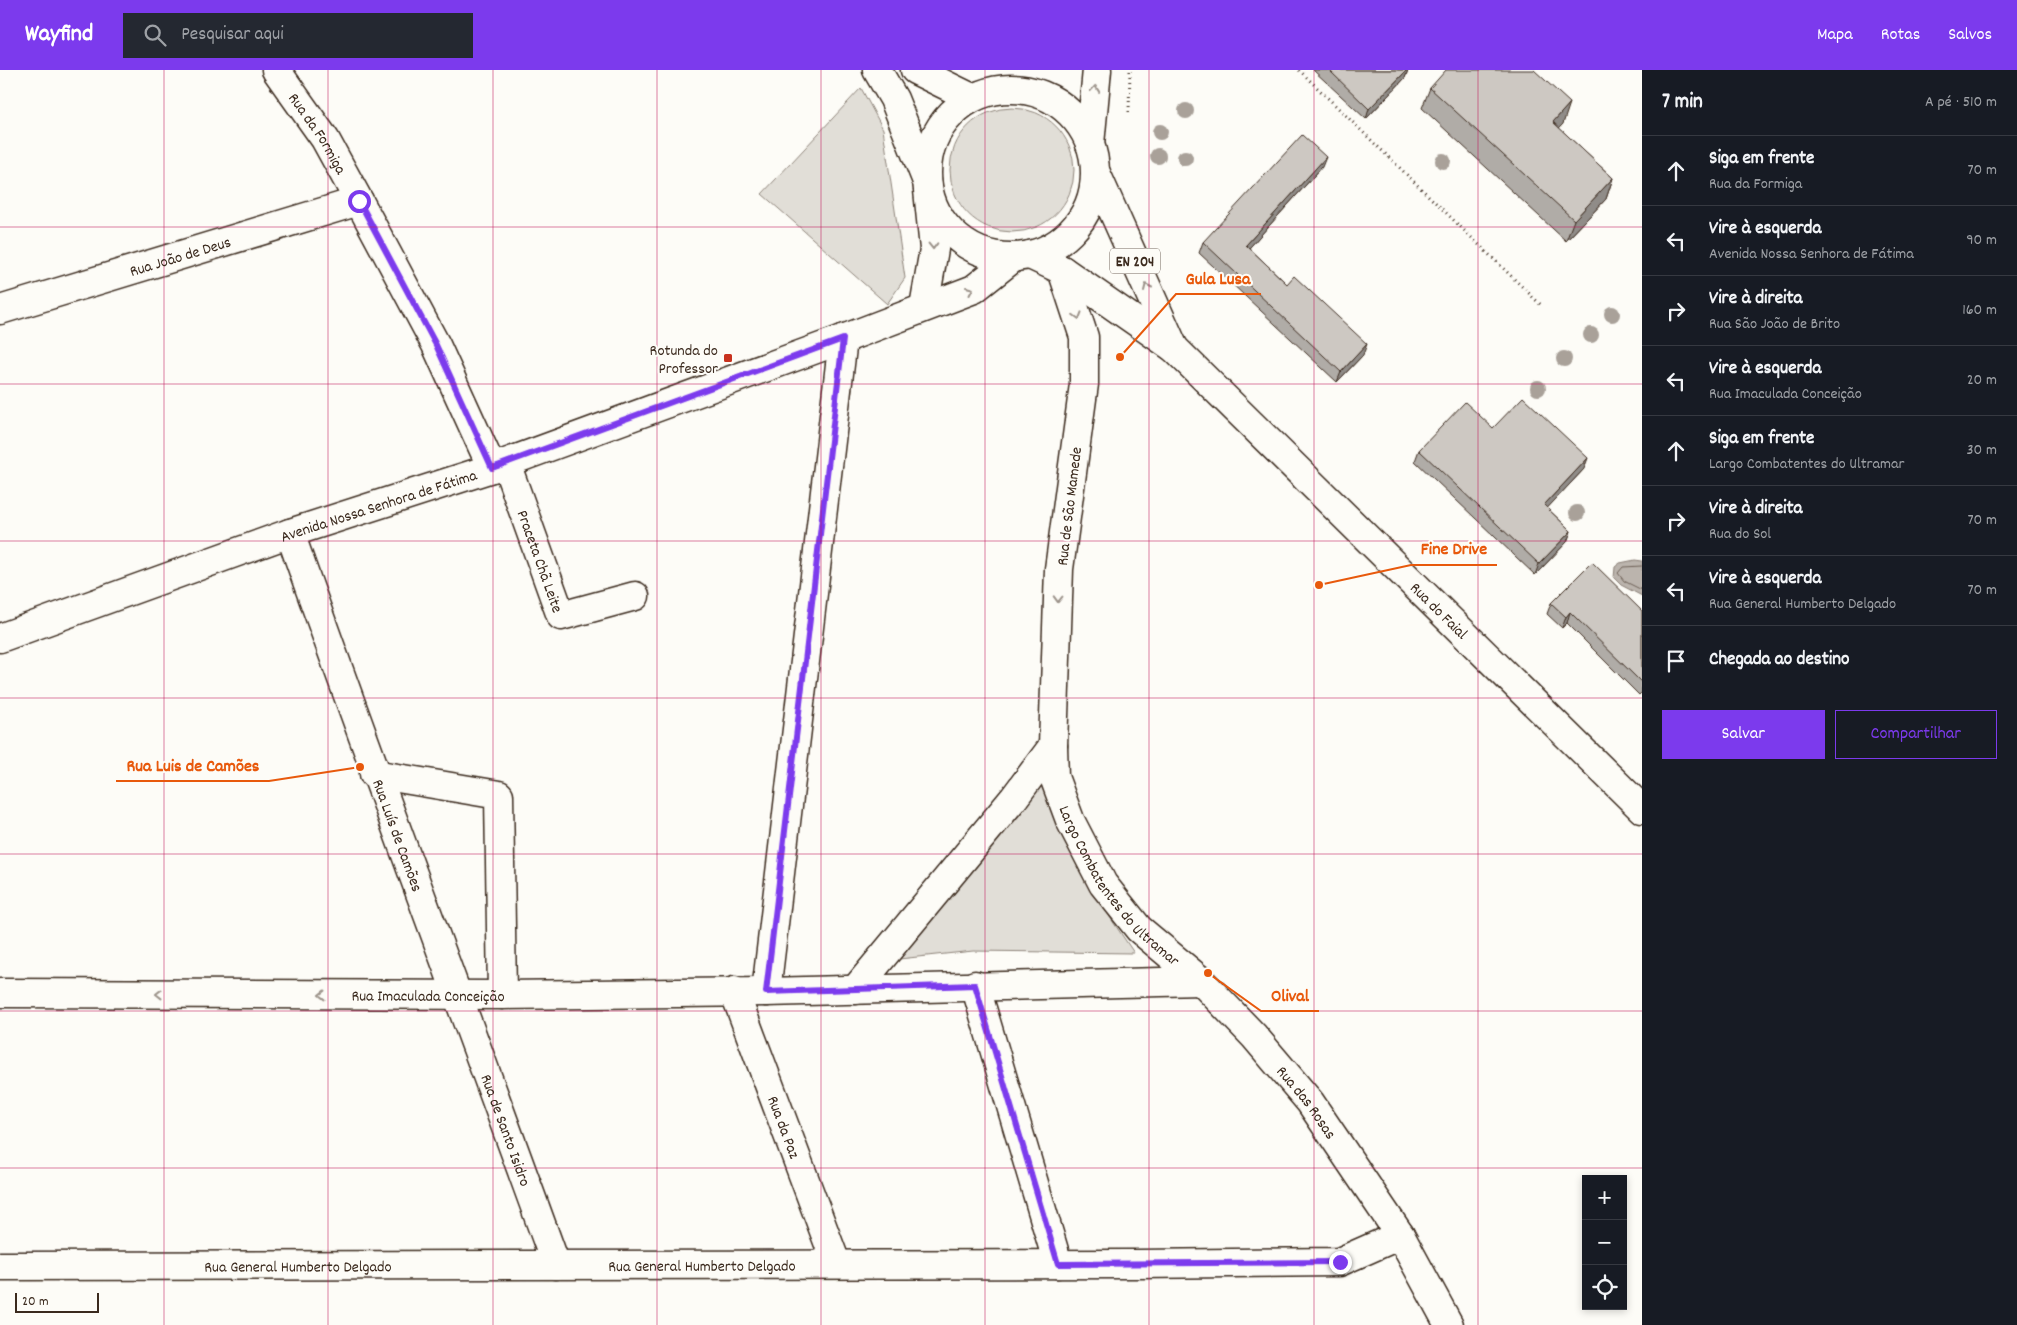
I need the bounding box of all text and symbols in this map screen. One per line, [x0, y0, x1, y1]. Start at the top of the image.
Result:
search box [123, 13, 473, 58]
text: Wayfind [25, 18, 93, 52]
icon: search [141, 21, 169, 49]
text: Pesquisar aqui [181, 22, 284, 49]
text: Mapa [1817, 23, 1853, 48]
text: Rotas [1881, 23, 1920, 48]
text: Salvos [1948, 23, 1992, 48]
one-way arrow [1089, 85, 1100, 93]
text: 7 min [1662, 88, 1703, 118]
street label: Rua da Formiga [282, 89, 351, 179]
text: A pé · 510 m [1925, 91, 1997, 114]
text: Siga em frente [1709, 146, 1814, 173]
icon: ahead [1662, 157, 1690, 185]
text: 70 m [1967, 159, 1997, 182]
text: Rua da Formiga [1709, 173, 1802, 196]
route start [348, 190, 371, 213]
text: Vire à esquerda [1709, 216, 1821, 243]
icon: left [1662, 227, 1690, 255]
text: 90 m [1966, 229, 1997, 252]
street label: Rua João de Deus [127, 231, 234, 284]
one-way arrow [928, 243, 938, 251]
text: Avenida Nossa Senhora de Fátima [1709, 243, 1914, 266]
road number: EN 204 [1110, 248, 1160, 274]
callout: Gula Lusa [1176, 261, 1261, 294]
text: Gula Lusa [1186, 268, 1251, 293]
one-way arrow [1143, 283, 1154, 292]
text: Vire à direita [1709, 286, 1802, 313]
one-way arrow [964, 287, 973, 297]
icon: right [1662, 297, 1690, 325]
text: 160 m [1962, 299, 1997, 322]
one-way arrow [1072, 312, 1082, 320]
text: Rua São João de Brito [1709, 313, 1840, 336]
place label: Rotunda do Professor [650, 340, 718, 381]
marker: Rotunda do Professor [722, 352, 734, 364]
text: Vire à esquerda [1709, 356, 1821, 383]
icon: left [1662, 367, 1690, 395]
text: 20 m [1967, 369, 1997, 392]
text: Rua Imaculada Conceição [1709, 383, 1862, 406]
text: Siga em frente [1709, 426, 1814, 453]
icon: ahead [1662, 437, 1690, 465]
text: 30 m [1967, 439, 1997, 462]
street label: Rua de São Mamede [1052, 446, 1089, 567]
text: Largo Combatentes do Ultramar [1709, 453, 1905, 476]
street label: Avenida Nossa Senhora de Fátima [278, 465, 480, 550]
text: Vire à direita [1709, 496, 1802, 523]
street label: Praceta Chã Leite [510, 507, 568, 616]
icon: right [1662, 507, 1690, 535]
text: 70 m [1967, 509, 1997, 532]
text: Rua do Sol [1709, 523, 1771, 546]
callout: Fine Drive [1411, 532, 1497, 565]
text: Fine Drive [1421, 538, 1487, 563]
text: Vire à esquerda [1709, 566, 1821, 593]
icon: left [1662, 577, 1690, 605]
street label: Rua do Faial [1404, 578, 1472, 646]
text: 70 m [1967, 579, 1997, 602]
text: Rua General Humberto Delgado [1709, 593, 1896, 616]
one-way arrow [1053, 596, 1063, 603]
icon: arrive [1662, 647, 1690, 675]
text: Chegada ao destino [1709, 647, 1850, 674]
button: Salvar [1662, 710, 1825, 759]
button: Compartilhar [1835, 710, 1997, 759]
callout: Rua Luis de Camões [116, 748, 269, 781]
text: Rua Luis de Camões [127, 755, 260, 780]
street label: Rua Luís de Camões [365, 776, 428, 896]
street label: Largo Combatentes do Ultramar [1052, 803, 1184, 973]
callout: Olival [1261, 978, 1319, 1011]
street label: Rua Imaculada Conceição [351, 985, 505, 1009]
text: Olival [1271, 985, 1310, 1010]
one-way arrow [155, 989, 163, 999]
one-way arrow [318, 990, 326, 1000]
street label: Rua das Rosas [1270, 1062, 1341, 1145]
street label: Rua de Santo Isidro [473, 1071, 536, 1190]
street label: Rua da Paz [760, 1093, 805, 1162]
map controls [1582, 1175, 1627, 1310]
button: + [1582, 1175, 1627, 1220]
button: − [1582, 1220, 1627, 1265]
route end [1329, 1251, 1352, 1274]
street label: Rua General Humberto Delgado [204, 1256, 392, 1280]
street label: Rua General Humberto Delgado [608, 1256, 796, 1279]
button: locate [1582, 1265, 1627, 1310]
scale bar [15, 1290, 99, 1313]
text: 20 m [22, 1292, 49, 1312]

